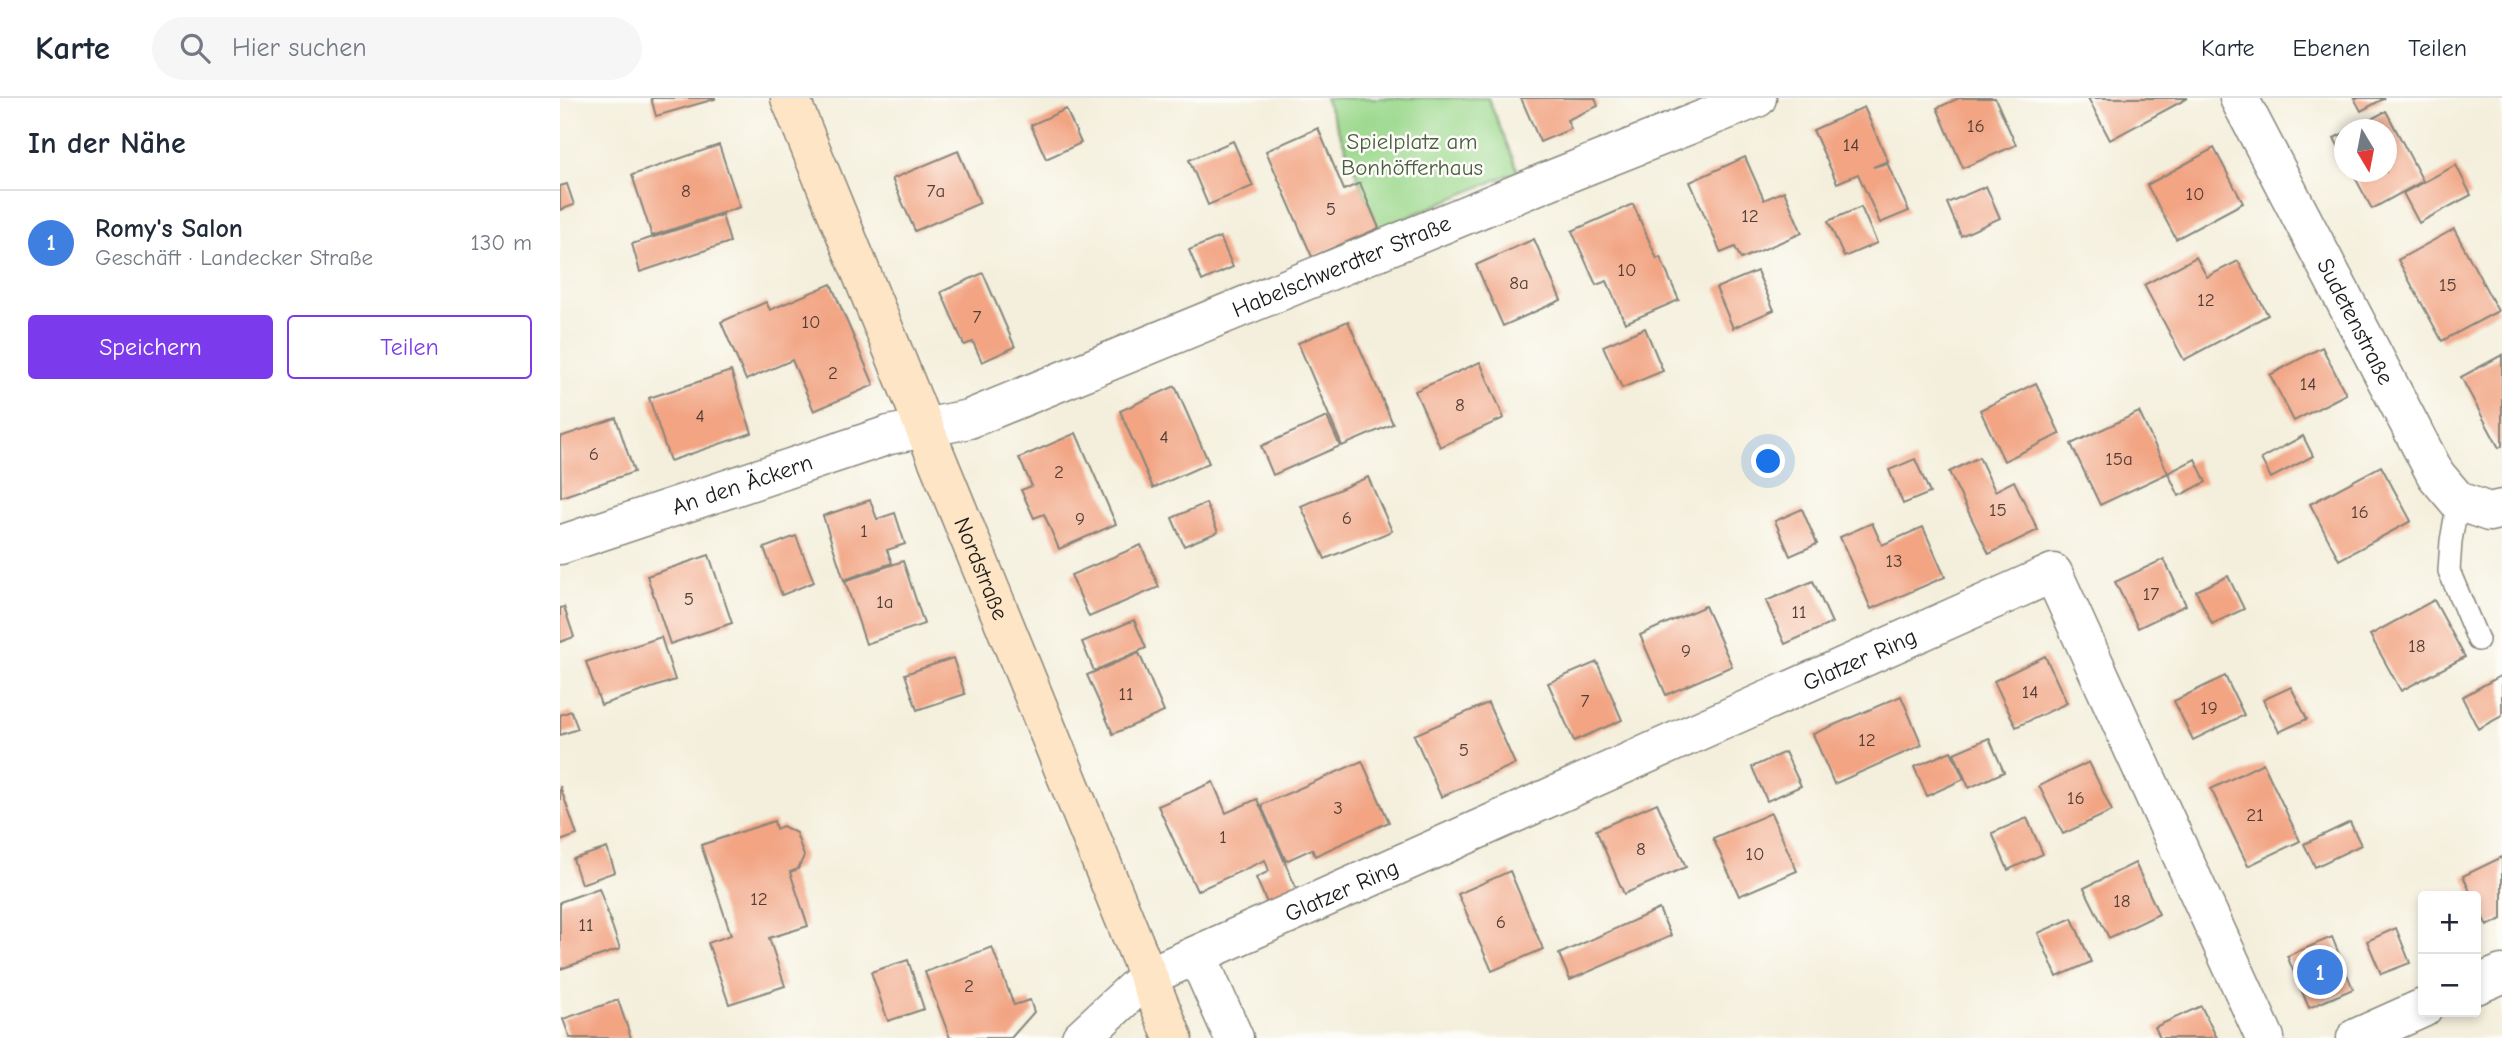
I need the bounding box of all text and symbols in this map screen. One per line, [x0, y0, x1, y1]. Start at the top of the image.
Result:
search box [152, 17, 642, 80]
text: Karte [35, 29, 110, 67]
icon: search [176, 29, 214, 67]
text: Hier suchen [232, 33, 367, 63]
text: Karte [2201, 34, 2254, 62]
text: Ebenen [2292, 34, 2370, 62]
text: Teilen [2408, 34, 2467, 62]
house number: 16 [1967, 115, 1985, 137]
north arrow [2334, 119, 2397, 182]
text: In der Nähe [28, 126, 186, 161]
park label: Spielplatz am Bonhöfferhaus [1341, 128, 1483, 181]
house number: 14 [1843, 134, 1859, 156]
house number: 8 [681, 180, 691, 202]
house number: 7a [927, 180, 945, 202]
house number: 10 [2185, 183, 2205, 205]
house number: 5 [1326, 198, 1336, 220]
house number: 12 [1741, 205, 1759, 227]
street label: Habelschwerdter Straße [1228, 209, 1454, 323]
text: Romy's Salon [95, 214, 243, 244]
text: 1 [46, 229, 56, 256]
text: 130 m [471, 229, 532, 256]
text: Geschäft · Landecker Straße [95, 244, 373, 271]
street label: Sudetenstraße [2312, 254, 2400, 389]
house number: 10 [1617, 259, 1637, 281]
house number: 8a [1509, 272, 1529, 294]
house number: 15 [2439, 274, 2457, 296]
house number: 12 [2197, 289, 2215, 311]
house number: 7 [973, 306, 982, 328]
house number: 10 [801, 311, 821, 333]
button: Speichern [28, 315, 273, 379]
button: Teilen [287, 315, 532, 379]
house number: 2 [828, 362, 838, 384]
house number: 14 [2300, 373, 2316, 395]
house number: 8 [1455, 394, 1465, 416]
house number: 4 [695, 405, 705, 427]
house number: 4 [1159, 426, 1169, 448]
house number: 6 [589, 443, 599, 465]
your location [1751, 444, 1785, 478]
street label: An den Äckern [668, 448, 816, 520]
house number: 15a [2105, 448, 2133, 470]
house number: 2 [1054, 461, 1064, 483]
house number: 15 [1989, 499, 2007, 521]
house number: 16 [2351, 501, 2369, 523]
house number: 6 [1342, 507, 1352, 529]
house number: 9 [1075, 508, 1085, 530]
street label: Nordstraße [949, 513, 1015, 624]
house number: 1 [860, 520, 868, 542]
house number: 13 [1885, 550, 1903, 572]
house number: 17 [2143, 583, 2159, 605]
house number: 5 [684, 588, 694, 610]
house number: 1a [876, 591, 894, 613]
house number: 11 [1791, 601, 1807, 623]
street label: Glatzer Ring [1798, 622, 1921, 696]
house number: 18 [2408, 635, 2426, 657]
house number: 9 [1681, 640, 1691, 662]
house number: 14 [2022, 681, 2038, 703]
house number: 11 [1118, 683, 1134, 705]
house number: 7 [1581, 690, 1590, 712]
house number: 19 [2200, 697, 2218, 719]
house number: 12 [1858, 729, 1876, 751]
house number: 5 [1459, 739, 1469, 761]
house number: 16 [2067, 787, 2085, 809]
house number: 3 [1333, 797, 1343, 819]
house number: 21 [2246, 804, 2264, 826]
house number: 1 [1219, 826, 1227, 848]
house number: 8 [1636, 838, 1646, 860]
house number: 10 [1745, 843, 1765, 865]
street label: Glatzer Ring [1281, 853, 1403, 927]
house number: 12 [750, 888, 768, 910]
house number: 18 [2113, 890, 2131, 912]
map controls [2418, 891, 2481, 1017]
button: + [2418, 891, 2481, 954]
house number: 6 [1496, 911, 1506, 933]
house number: 11 [578, 914, 594, 936]
pin: 1 [2297, 946, 2343, 998]
button: − [2418, 954, 2481, 1017]
house number: 2 [964, 975, 974, 997]

